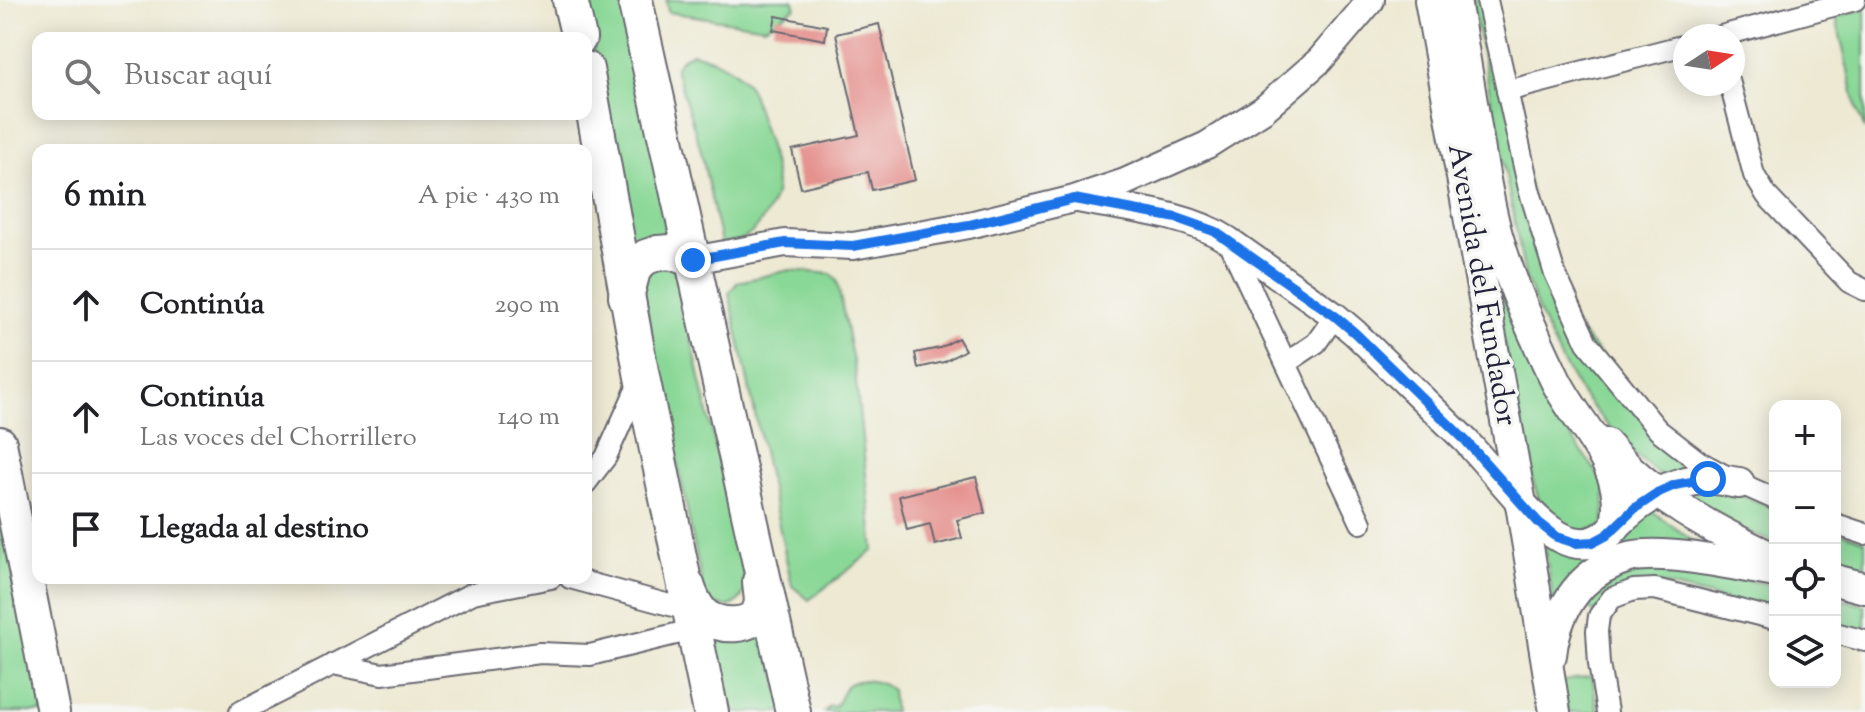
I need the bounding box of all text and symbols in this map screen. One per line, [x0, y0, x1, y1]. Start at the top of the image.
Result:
north arrow [1673, 24, 1745, 96]
search box [32, 32, 592, 120]
icon: search [60, 54, 104, 98]
text: Buscar aquí [124, 55, 272, 98]
street label: Avenida del Fundador [1435, 141, 1527, 429]
text: 6 min [64, 172, 146, 221]
text: A pie · 430 m [418, 178, 560, 215]
route end [675, 242, 711, 278]
icon: ahead [64, 283, 108, 327]
text: Continúa [140, 284, 265, 327]
text: 290 m [494, 287, 560, 324]
text: Continúa [140, 377, 265, 420]
icon: ahead [64, 395, 108, 439]
text: 140 m [497, 399, 560, 436]
map controls [1769, 400, 1841, 688]
button: + [1769, 400, 1841, 472]
text: Las voces del Chorrillero [140, 420, 417, 457]
route start [1690, 461, 1726, 497]
button: − [1769, 472, 1841, 544]
icon: arrive [64, 507, 108, 551]
text: Llegada al destino [140, 508, 369, 551]
button: locate [1769, 544, 1841, 616]
button: layers [1769, 616, 1841, 688]

